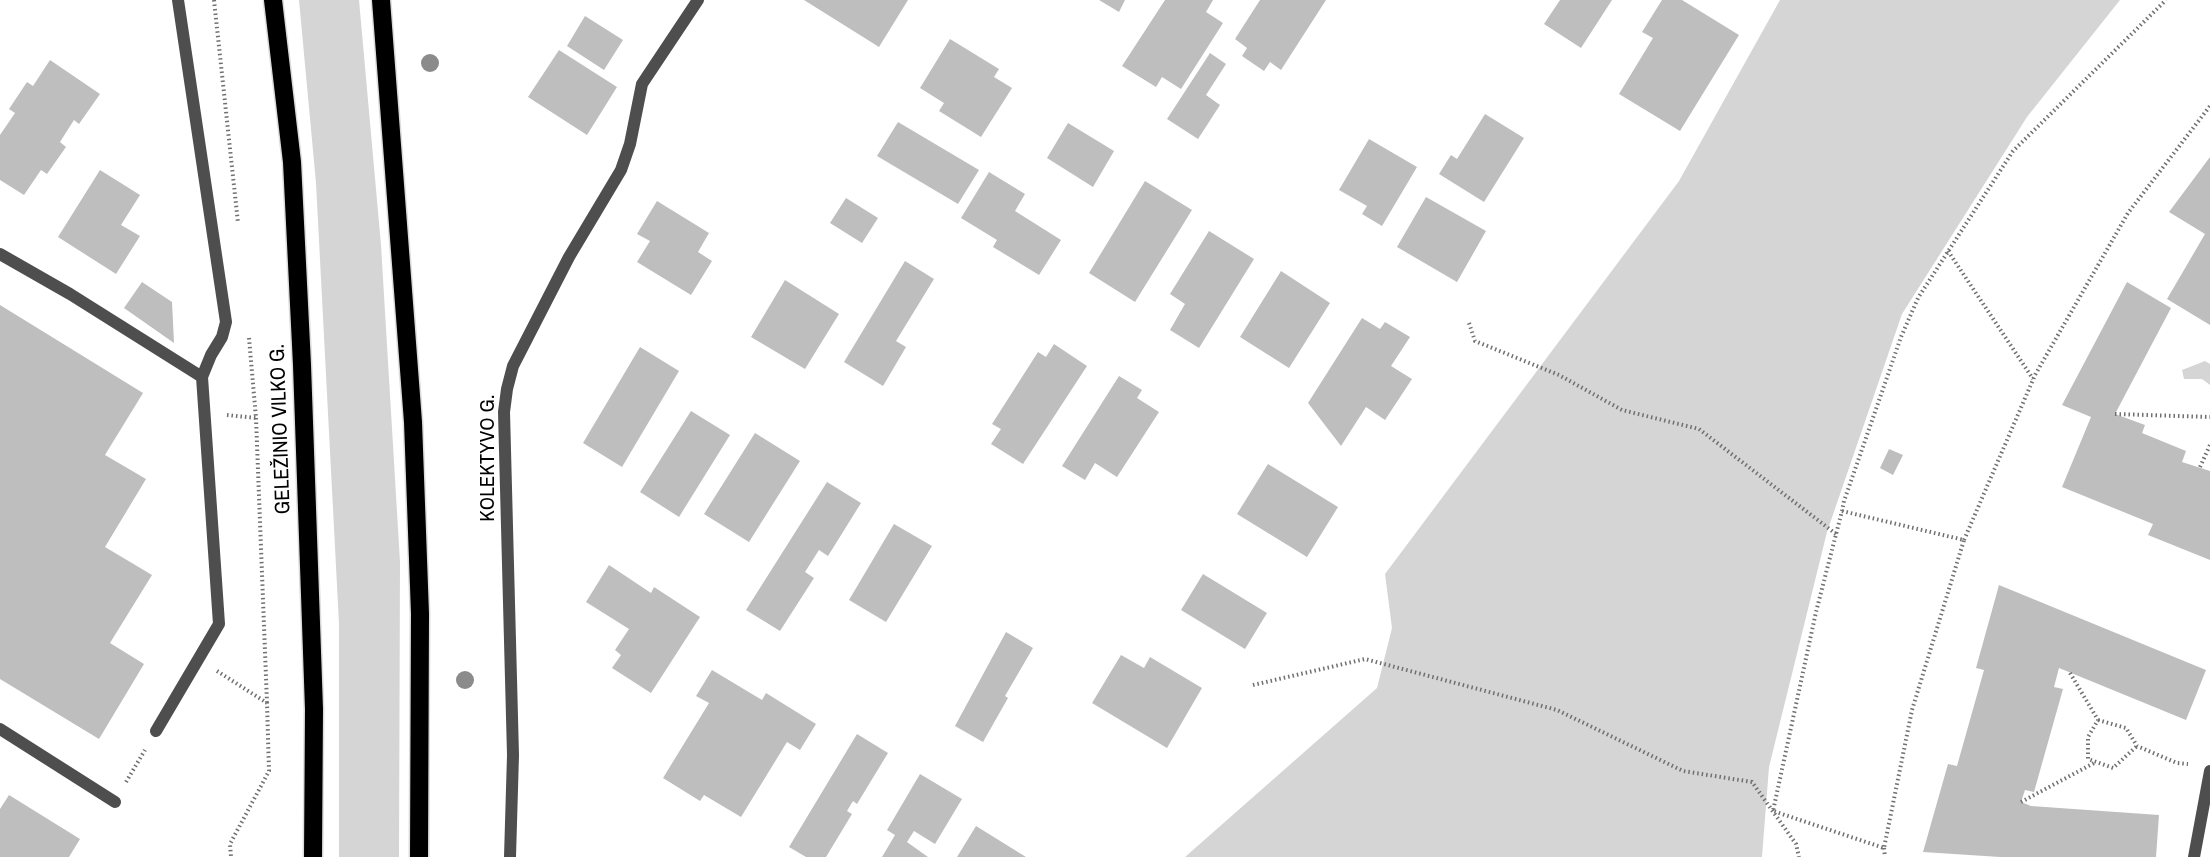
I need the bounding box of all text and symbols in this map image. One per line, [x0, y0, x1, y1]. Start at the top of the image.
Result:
street label: GELEŽINIO VILKO G. [265, 343, 297, 515]
street label: KOLEKTYVO G. [475, 394, 501, 522]

